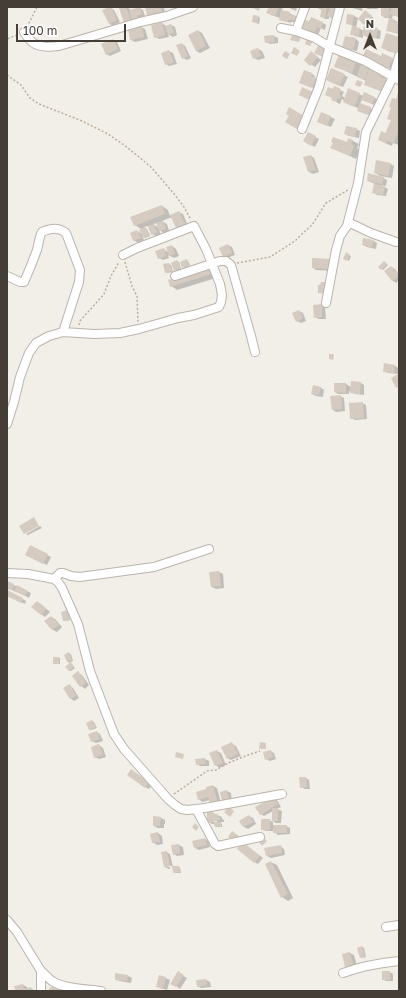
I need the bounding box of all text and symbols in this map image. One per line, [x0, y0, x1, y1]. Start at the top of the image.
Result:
scale bar [18, 16, 128, 42]
north arrow [350, 16, 390, 56]
text: N [366, 17, 374, 30]
text: 100 m [23, 23, 57, 38]

